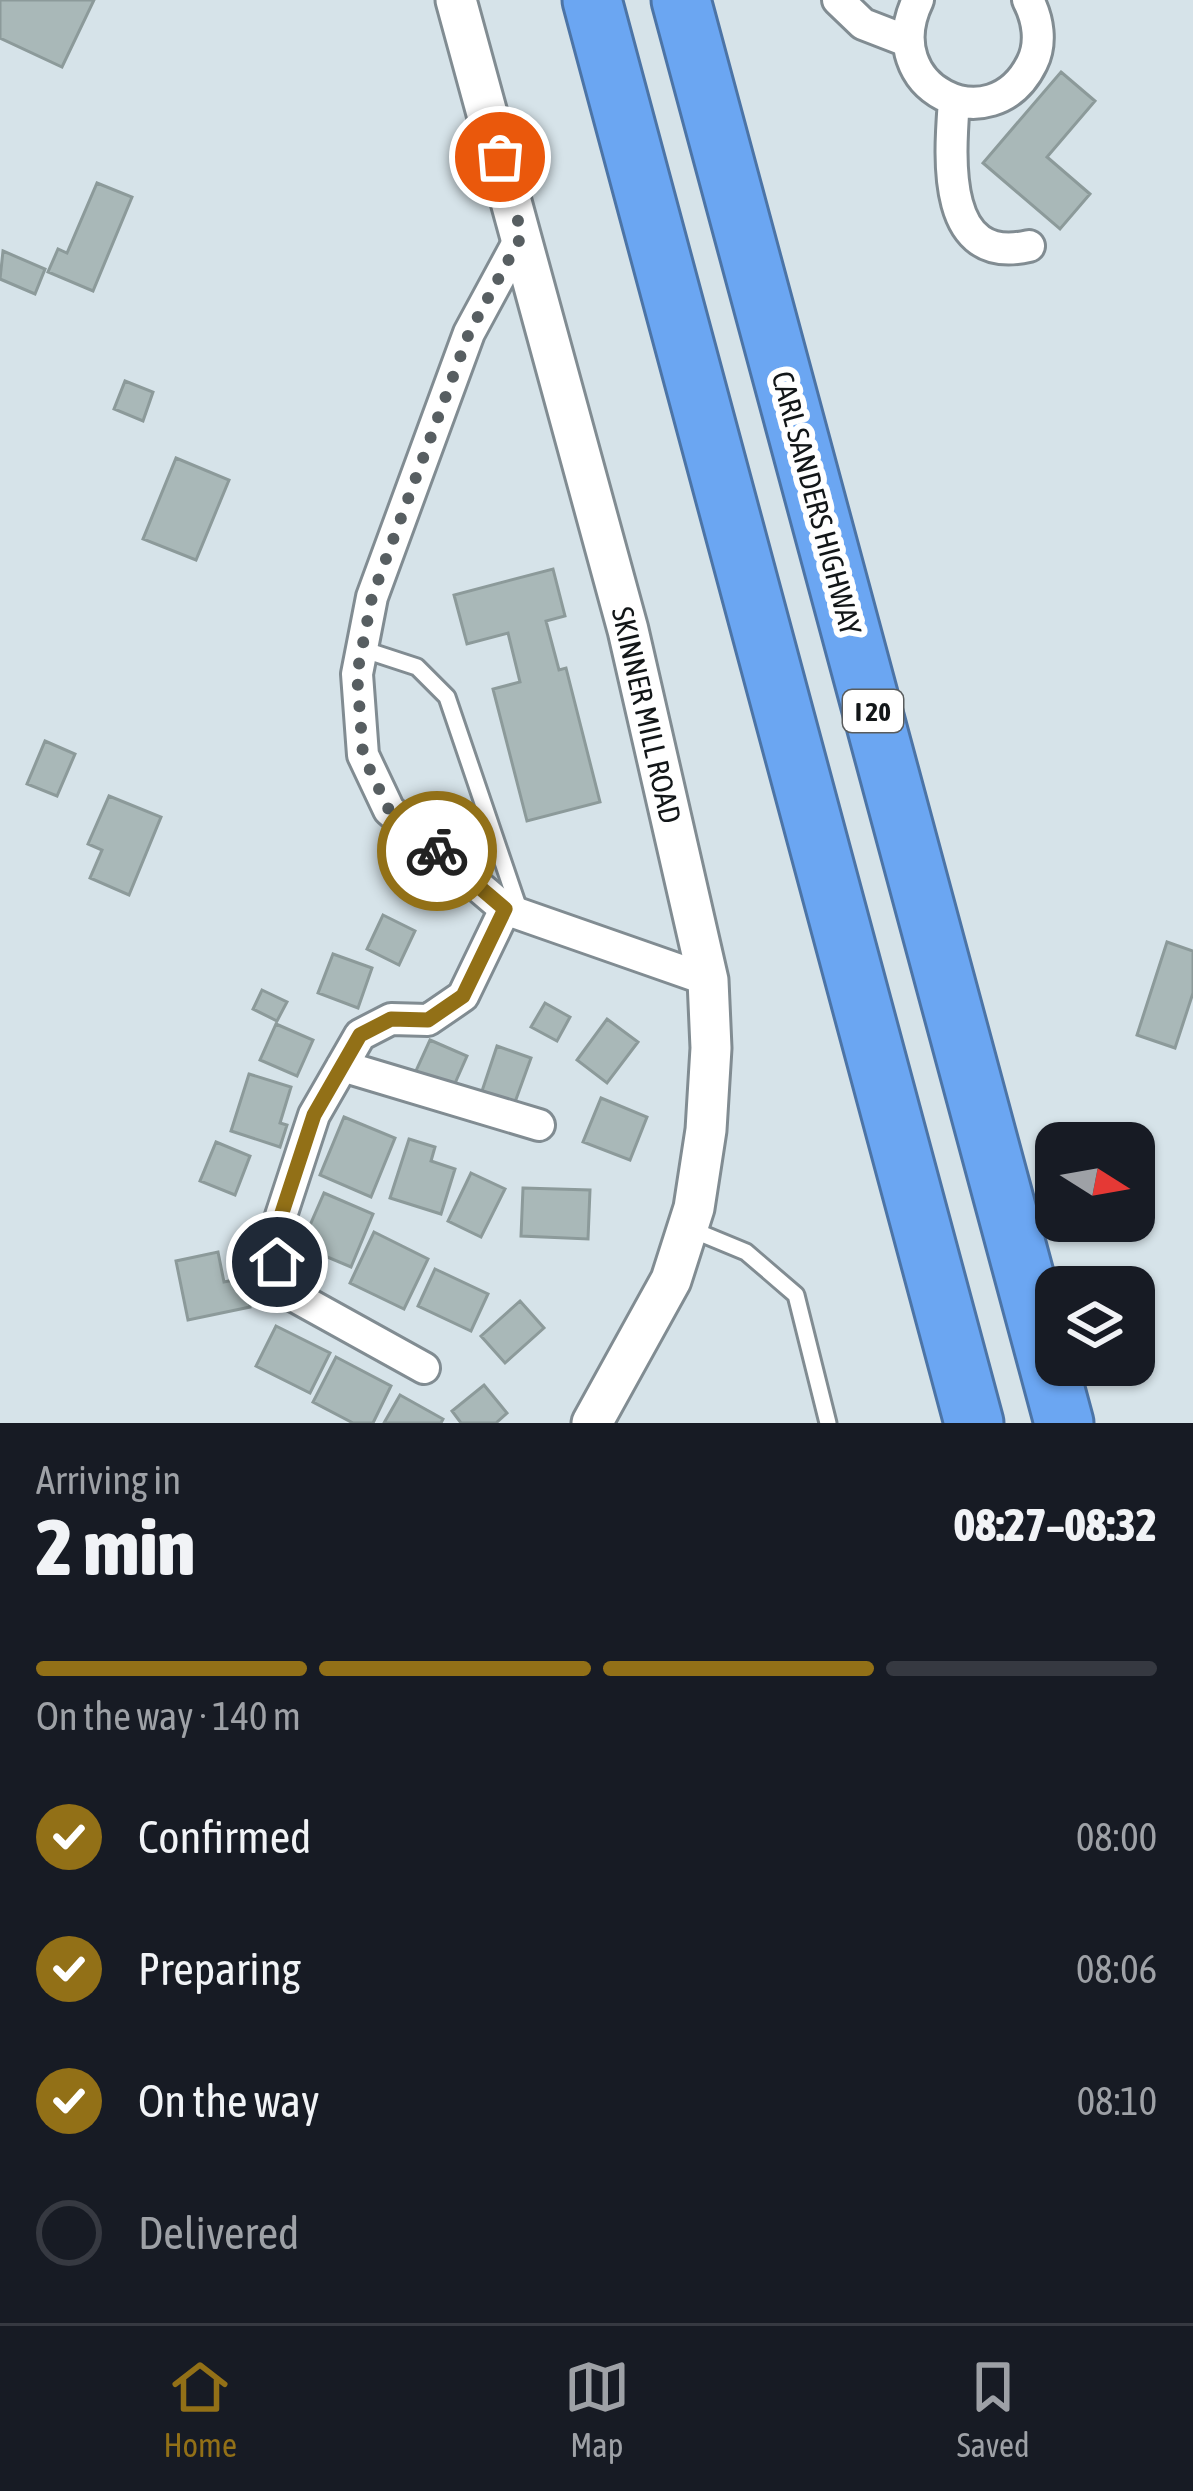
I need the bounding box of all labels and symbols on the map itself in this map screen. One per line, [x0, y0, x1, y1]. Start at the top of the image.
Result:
pin [449, 106, 551, 208]
street label: CARL SANDERS HIGHWAY [765, 368, 869, 639]
street label: SKINNER MILL ROAD [606, 603, 688, 827]
road number: I 20 [843, 690, 903, 732]
courier [377, 791, 497, 911]
north arrow [1035, 1122, 1155, 1242]
pin [226, 1211, 328, 1313]

